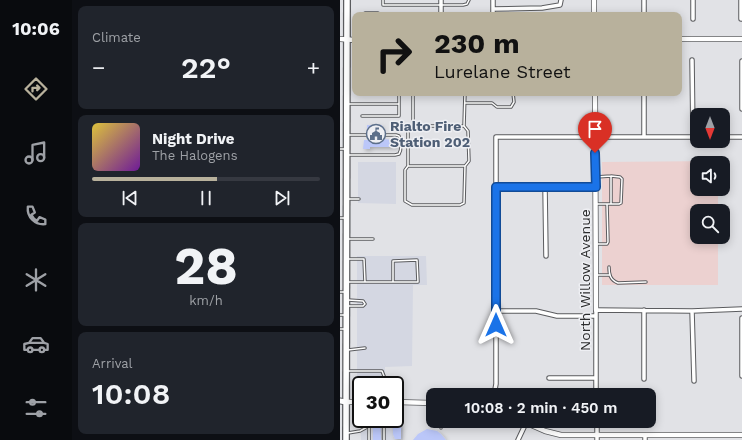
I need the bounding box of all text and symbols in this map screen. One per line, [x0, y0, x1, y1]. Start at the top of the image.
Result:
text: 10:06 [12, 18, 60, 39]
text: 230 m [434, 27, 520, 60]
icon: right [368, 28, 420, 80]
text: Climate [92, 30, 141, 45]
text: 22° [181, 50, 231, 85]
text: − [92, 55, 105, 80]
text: + [307, 55, 320, 80]
text: Lurelane Street [434, 61, 571, 82]
icon: directions [22, 75, 50, 103]
north arrow [690, 108, 730, 148]
map controls [690, 108, 730, 244]
pin [578, 112, 612, 153]
place label: Rialto Fire Station 202 [390, 118, 470, 150]
icon: arrive [584, 118, 606, 140]
public building icon: Rialto Fire Station 202 [365, 123, 387, 145]
text: Night Drive [152, 130, 235, 148]
icon: music [22, 139, 50, 167]
text: The Halogens [152, 148, 238, 163]
button: sound [690, 156, 730, 196]
icon: previous [119, 187, 141, 209]
icon: pause [195, 187, 217, 209]
icon: next [271, 187, 293, 209]
icon: phone [22, 202, 50, 230]
button: search [690, 204, 730, 244]
street label: North Willow Avenue [577, 209, 593, 351]
text: 28 [174, 236, 238, 297]
icon: climate [22, 266, 50, 294]
text: km/h [189, 293, 223, 308]
position arrow [475, 304, 517, 346]
icon: car [22, 330, 50, 358]
text: Arrival [92, 356, 133, 371]
text: 10:08 [92, 376, 170, 411]
speed limit sign: 30 [352, 376, 404, 428]
icon: filters [22, 394, 50, 422]
text: 10:08 · 2 min · 450 m [465, 399, 617, 417]

